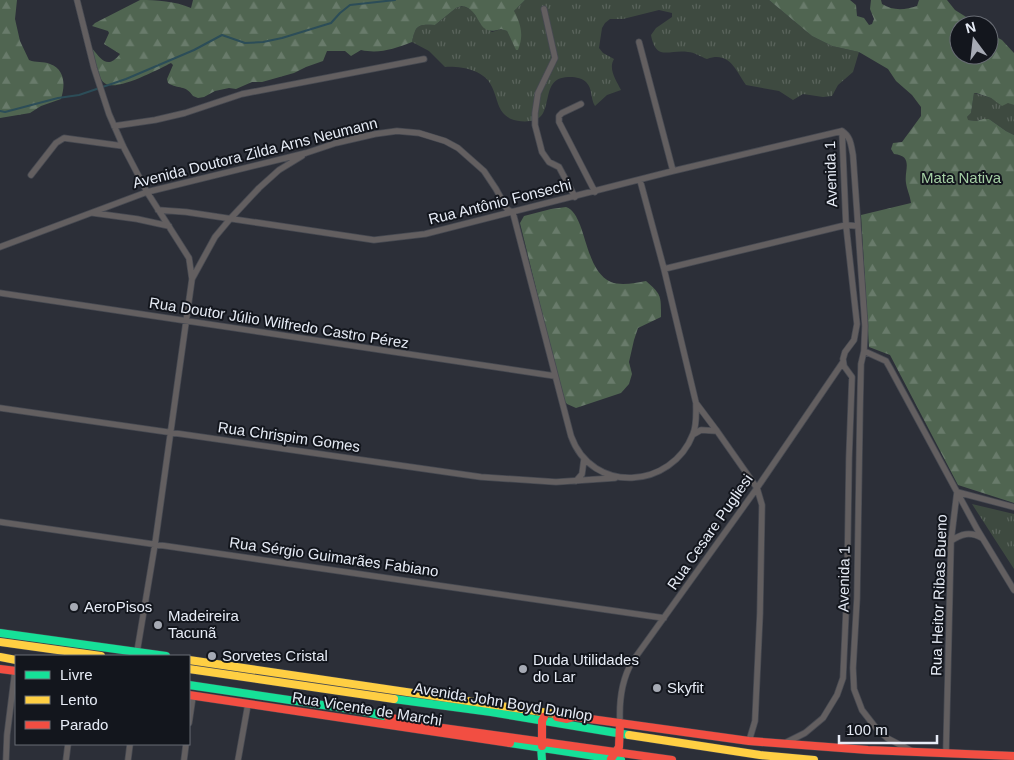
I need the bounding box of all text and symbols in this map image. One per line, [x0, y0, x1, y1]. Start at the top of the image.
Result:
north arrow [949, 15, 999, 65]
text: N [964, 18, 978, 36]
street label: Avenida Doutora Zilda Arns Neumann [131, 114, 379, 191]
street label: Avenida 1 [821, 141, 840, 208]
park label: Mata Nativa [921, 169, 1002, 186]
street label: Rua Antônio Fonsechi [427, 176, 573, 228]
street label: Rua Doutor Júlio Wilfredo Castro Pérez [148, 294, 410, 351]
street label: Rua Chrispim Gomes [217, 418, 361, 455]
street label: Rua Cesare Pugliesi [663, 471, 756, 593]
street label: Rua Heitor Ribas Bueno [927, 514, 950, 676]
street label: Rua Sérgio Guimarães Fabiano [228, 533, 440, 580]
street label: Avenida 1 [834, 546, 853, 612]
place label: AeroPisos [84, 598, 152, 615]
marker: AeroPisos [68, 601, 80, 613]
place label: Madeireira Tacunã [168, 607, 240, 641]
marker: Madeireira Tacunã [152, 619, 164, 631]
place label: Sorvetes Cristal [222, 647, 328, 664]
marker: Sorvetes Cristal [206, 650, 218, 662]
place label: Duda Utilidades do Lar [533, 651, 639, 685]
legend [15, 655, 190, 745]
marker: Duda Utilidades do Lar [517, 663, 529, 675]
text: Livre [60, 666, 93, 683]
street label: Avenida John Boyd Dunlop [413, 679, 594, 724]
place label: Skyfit [667, 679, 705, 696]
marker: Skyfit [651, 682, 663, 694]
street label: Rua Vicente de Marchi [291, 688, 443, 729]
text: Lento [60, 691, 98, 708]
scale bar [839, 712, 936, 744]
text: Parado [60, 716, 108, 733]
text: 100 m [846, 721, 888, 738]

